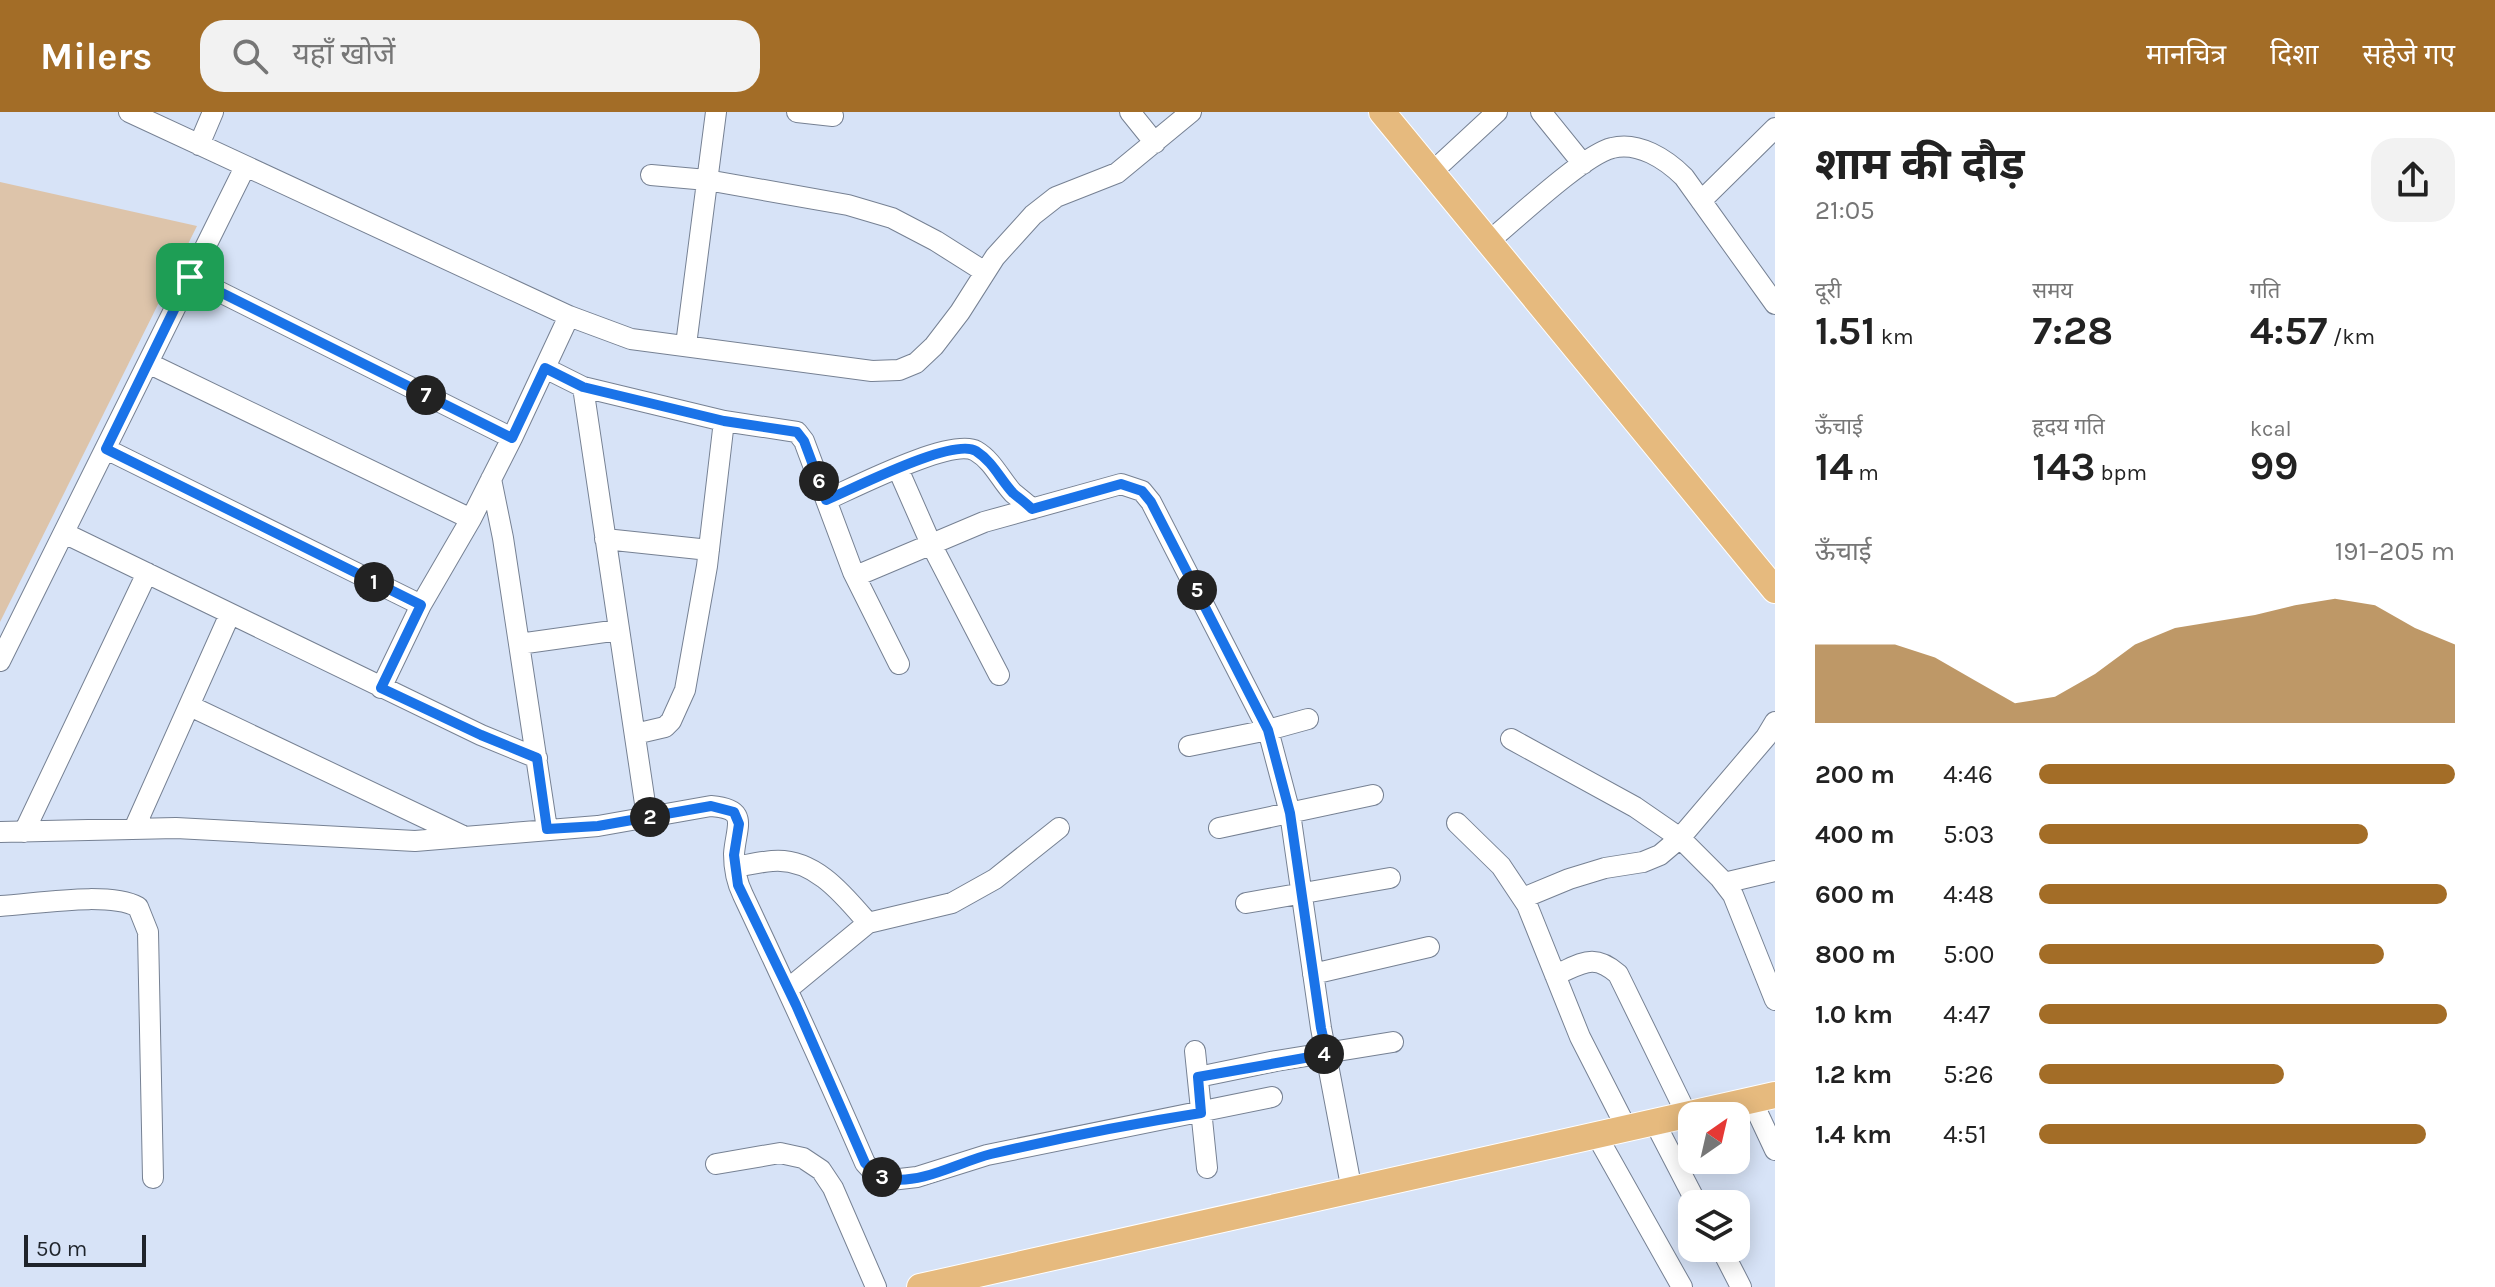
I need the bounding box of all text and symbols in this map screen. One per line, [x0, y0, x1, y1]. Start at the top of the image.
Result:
search box [200, 20, 760, 92]
text: Milers [40, 34, 152, 79]
icon: search [228, 34, 272, 78]
text: यहाँ खोजें [292, 36, 395, 72]
text: मानचित्र [2146, 38, 2226, 71]
text: दिशा [2270, 38, 2319, 71]
text: सहेजे गए [2363, 38, 2455, 71]
button: share [2371, 138, 2455, 222]
text: शाम की दौड़ [1815, 139, 2024, 190]
text: 21:05 [1815, 195, 1875, 226]
pin [156, 243, 224, 311]
icon: arrive [168, 255, 212, 299]
text: दूरी [1815, 278, 1841, 304]
text: समय [2032, 278, 2073, 304]
text: गति [2250, 278, 2280, 304]
text: 1.51 [1815, 307, 1875, 354]
text: 7:28 [2032, 307, 2113, 354]
text: 4:57 [2250, 307, 2327, 354]
text: km [1875, 324, 1914, 350]
text: /km [2327, 324, 2375, 350]
pin: 7 [406, 375, 446, 415]
text: 7 [421, 382, 431, 408]
text: ऊँचाई [1815, 414, 1863, 440]
text: हृदय गति [2032, 414, 2105, 440]
text: kcal [2250, 416, 2292, 442]
text: 99 [2250, 442, 2298, 489]
text: 14 [1815, 443, 1853, 490]
text: 143 [2032, 443, 2095, 490]
text: m [1853, 460, 1879, 486]
text: bpm [2095, 460, 2147, 486]
pin: 6 [799, 461, 839, 501]
text: 6 [812, 468, 826, 494]
text: ऊँचाई [1815, 536, 1871, 567]
text: 191–205 m [2335, 536, 2455, 567]
pin: 1 [354, 562, 394, 602]
text: 1 [370, 569, 378, 595]
pin: 5 [1177, 570, 1217, 610]
text: 5 [1191, 577, 1203, 603]
text: 200 m [1815, 759, 1895, 790]
text: 4:46 [1943, 759, 1993, 790]
pin: 2 [630, 797, 670, 837]
text: 2 [643, 804, 657, 830]
text: 400 m [1815, 819, 1895, 850]
text: 5:03 [1943, 819, 1994, 850]
text: 600 m [1815, 879, 1895, 910]
text: 4:48 [1943, 879, 1994, 910]
text: 800 m [1815, 939, 1896, 970]
text: 5:00 [1943, 939, 1995, 970]
text: 1.0 km [1815, 999, 1893, 1030]
text: 4:47 [1943, 999, 1990, 1030]
pin: 4 [1304, 1034, 1344, 1074]
text: 4 [1317, 1041, 1331, 1067]
text: 1.2 km [1815, 1059, 1892, 1090]
text: 5:26 [1943, 1059, 1994, 1090]
north arrow [1678, 1102, 1750, 1174]
map controls [1678, 1102, 1750, 1262]
text: 1.4 km [1815, 1119, 1892, 1150]
text: 4:51 [1943, 1119, 1987, 1150]
pin: 3 [862, 1157, 902, 1197]
text: 3 [875, 1164, 889, 1190]
button: layers [1678, 1190, 1750, 1262]
scale bar [24, 1231, 146, 1267]
text: 50 m [36, 1236, 87, 1262]

